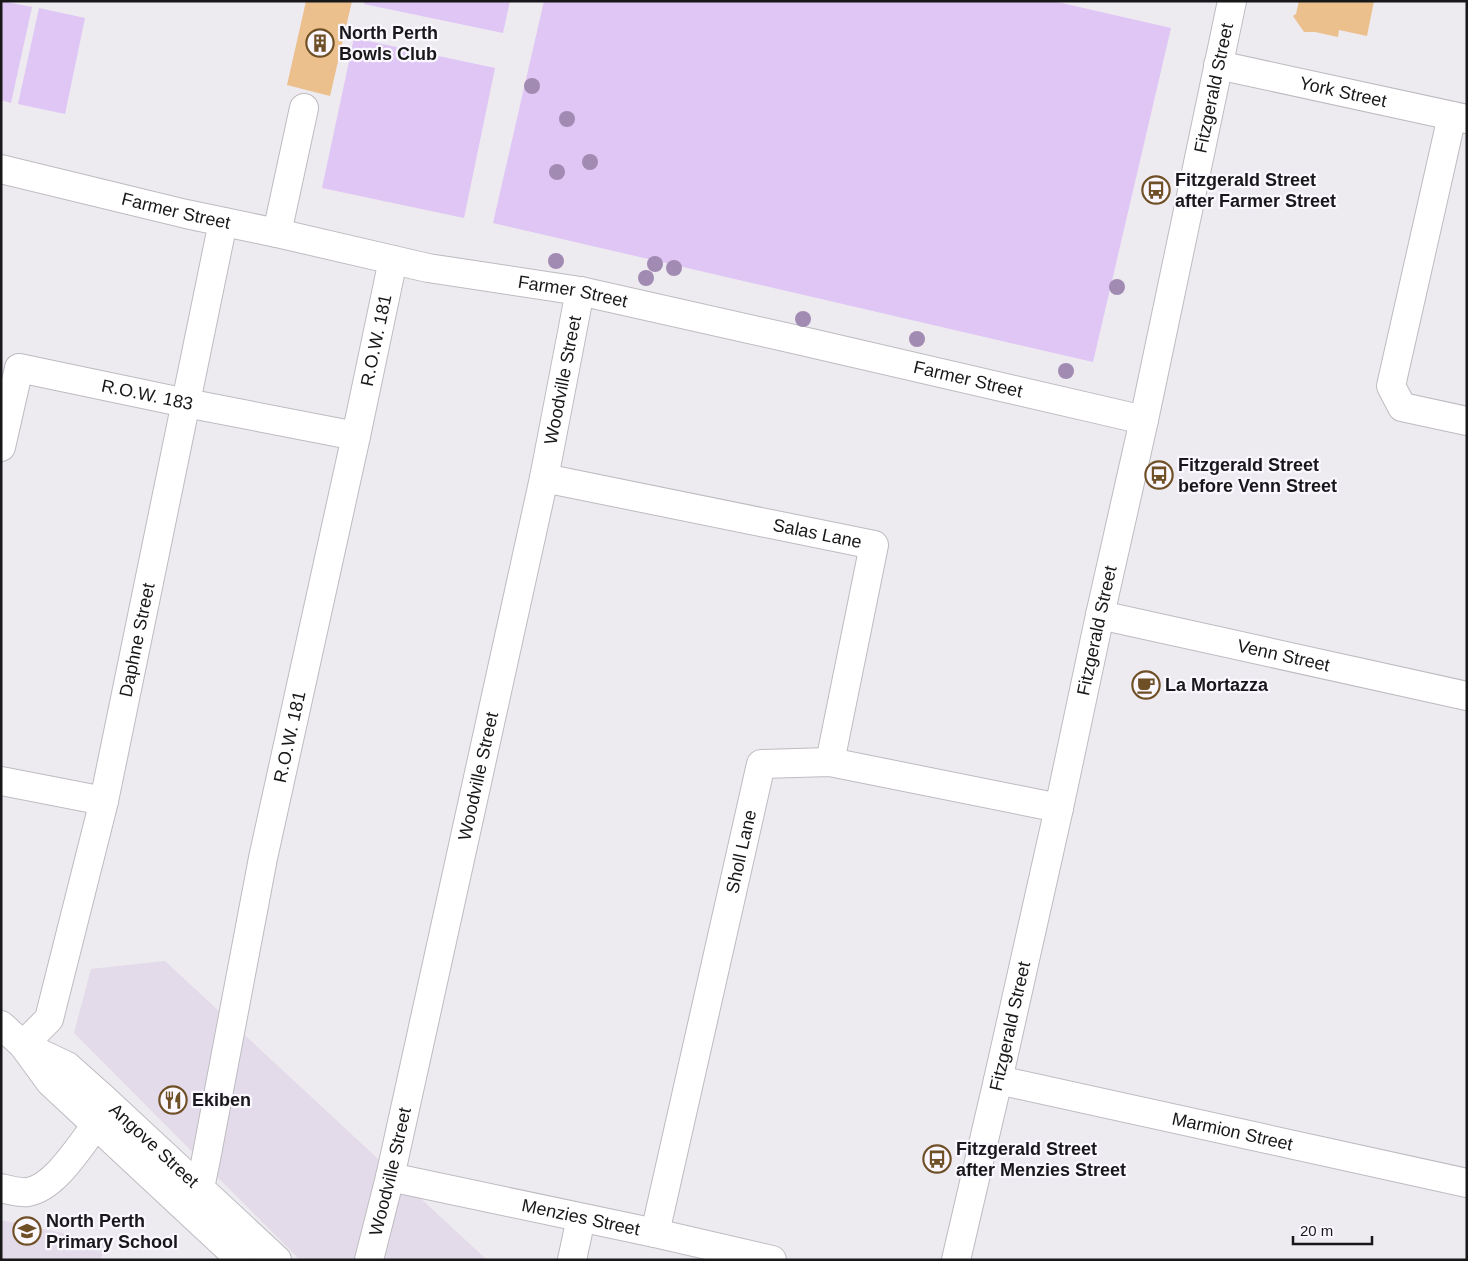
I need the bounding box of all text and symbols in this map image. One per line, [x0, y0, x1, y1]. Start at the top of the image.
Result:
street label: Fitzgerald Street [1190, 21, 1237, 155]
place label: North Perth Bowls Club [339, 23, 438, 64]
building icon: North Perth Bowls Club [305, 28, 335, 58]
street label: York Street [1298, 73, 1388, 111]
place label: Fitzgerald Street after Farmer Street [1175, 170, 1336, 211]
bus stop icon: Fitzgerald Street after Farmer Street [1141, 175, 1171, 205]
street label: Farmer Street [120, 189, 232, 233]
street label: Farmer Street [517, 272, 629, 311]
street label: R.O.W. 181 [357, 293, 395, 388]
street label: Woodville Street [541, 314, 585, 446]
street label: Farmer Street [912, 357, 1024, 402]
street label: R.O.W. 183 [100, 376, 195, 414]
place label: Fitzgerald Street before Venn Street [1178, 455, 1337, 496]
bus stop icon: Fitzgerald Street before Venn Street [1144, 460, 1174, 490]
street label: Salas Lane [771, 515, 864, 552]
street label: Fitzgerald Street [1073, 564, 1121, 697]
street label: Daphne Street [116, 581, 159, 699]
street label: Venn Street [1235, 636, 1332, 675]
cafe icon: La Mortazza [1131, 670, 1161, 700]
place label: La Mortazza [1165, 675, 1269, 695]
street label: R.O.W. 181 [270, 689, 309, 785]
street label: Woodville Street [454, 710, 502, 842]
street label: Sholl Lane [722, 808, 760, 895]
street label: Fitzgerald Street [986, 959, 1034, 1093]
restaurant icon: Ekiben [158, 1085, 188, 1115]
place label: Ekiben [192, 1090, 251, 1110]
street label: Angove Street [105, 1099, 202, 1192]
street label: Woodville Street [366, 1106, 415, 1238]
street label: Marmion Street [1170, 1109, 1295, 1154]
place label: Fitzgerald Street after Menzies Street [956, 1139, 1126, 1180]
bus stop icon: Fitzgerald Street after Menzies Street [922, 1144, 952, 1174]
street label: Menzies Street [520, 1195, 642, 1240]
place label: North Perth Primary School [46, 1211, 178, 1252]
scale bar [1293, 1214, 1372, 1246]
school or university icon: North Perth Primary School [12, 1216, 42, 1246]
text: 20 m [1300, 1222, 1333, 1239]

